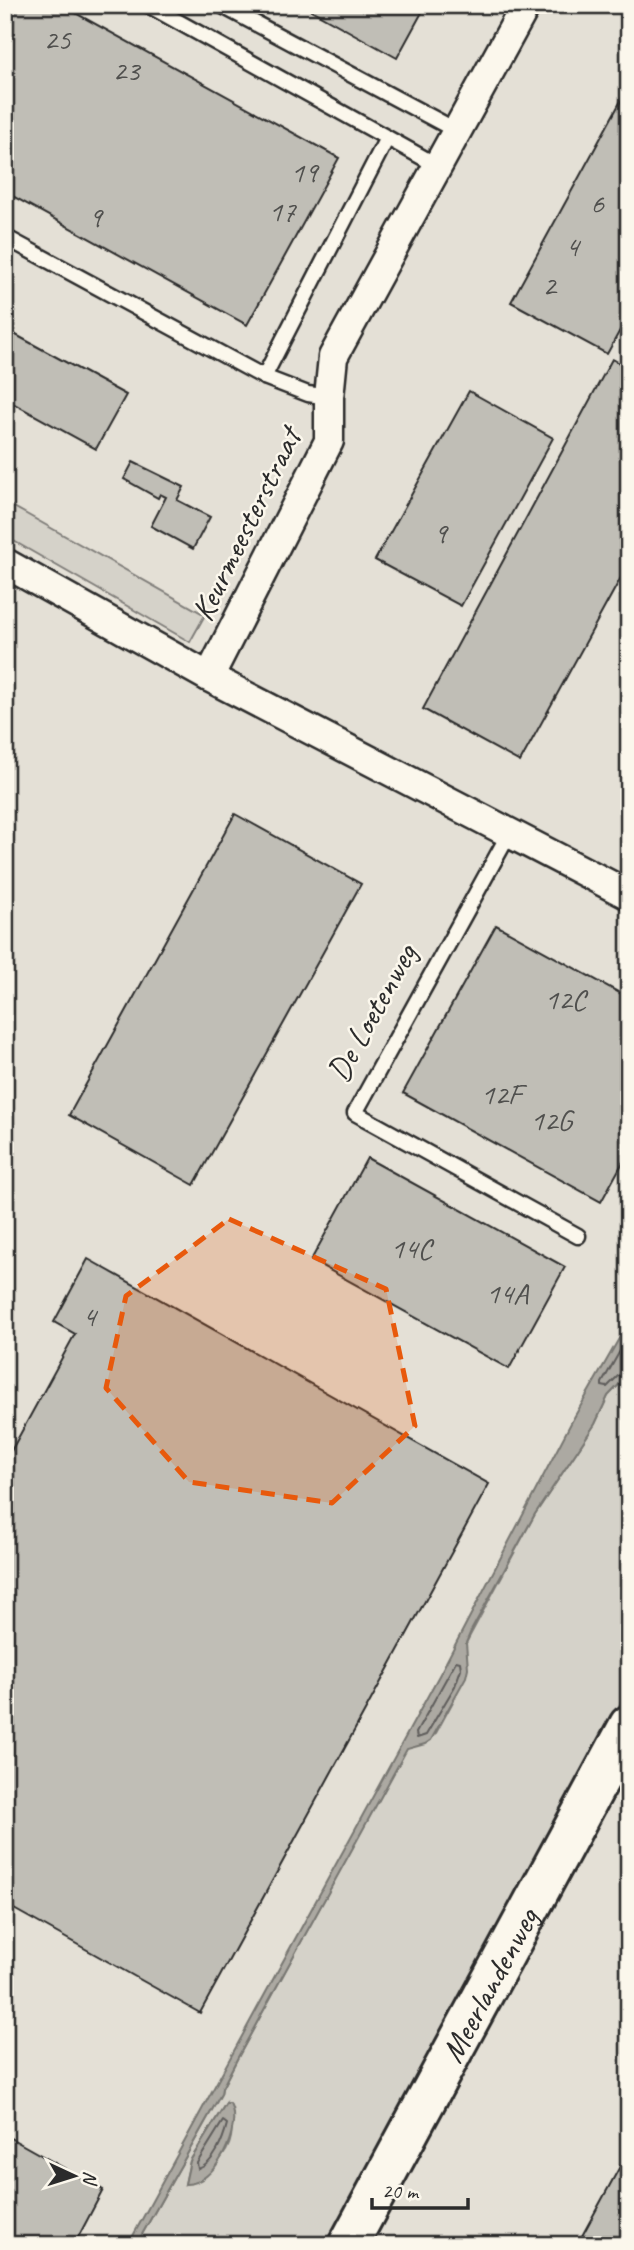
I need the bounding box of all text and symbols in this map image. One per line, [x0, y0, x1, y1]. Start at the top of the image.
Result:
house number: 25 [44, 20, 72, 58]
house number: 23 [113, 51, 142, 89]
house number: 19 [291, 153, 320, 191]
house number: 6 [590, 184, 605, 222]
house number: 17 [269, 192, 297, 230]
house number: 9 [88, 198, 104, 236]
house number: 4 [565, 227, 581, 265]
house number: 2 [542, 266, 558, 304]
street label: Keurmeesterstraat [181, 418, 312, 628]
house number: 9 [433, 514, 449, 552]
street label: De Loetenweg [317, 935, 427, 1089]
house number: 12C [544, 980, 588, 1018]
house number: 12F [481, 1075, 528, 1113]
house number: 12G [530, 1101, 575, 1139]
house number: 14C [390, 1229, 434, 1267]
house number: 14A [486, 1274, 530, 1312]
house number: 4 [82, 1297, 98, 1335]
street label: Meerlandenweg [431, 1900, 549, 2069]
north arrow [38, 2142, 108, 2212]
scale bar [372, 2166, 468, 2210]
text: N [77, 2170, 102, 2187]
text: 20 m [382, 2178, 420, 2204]

